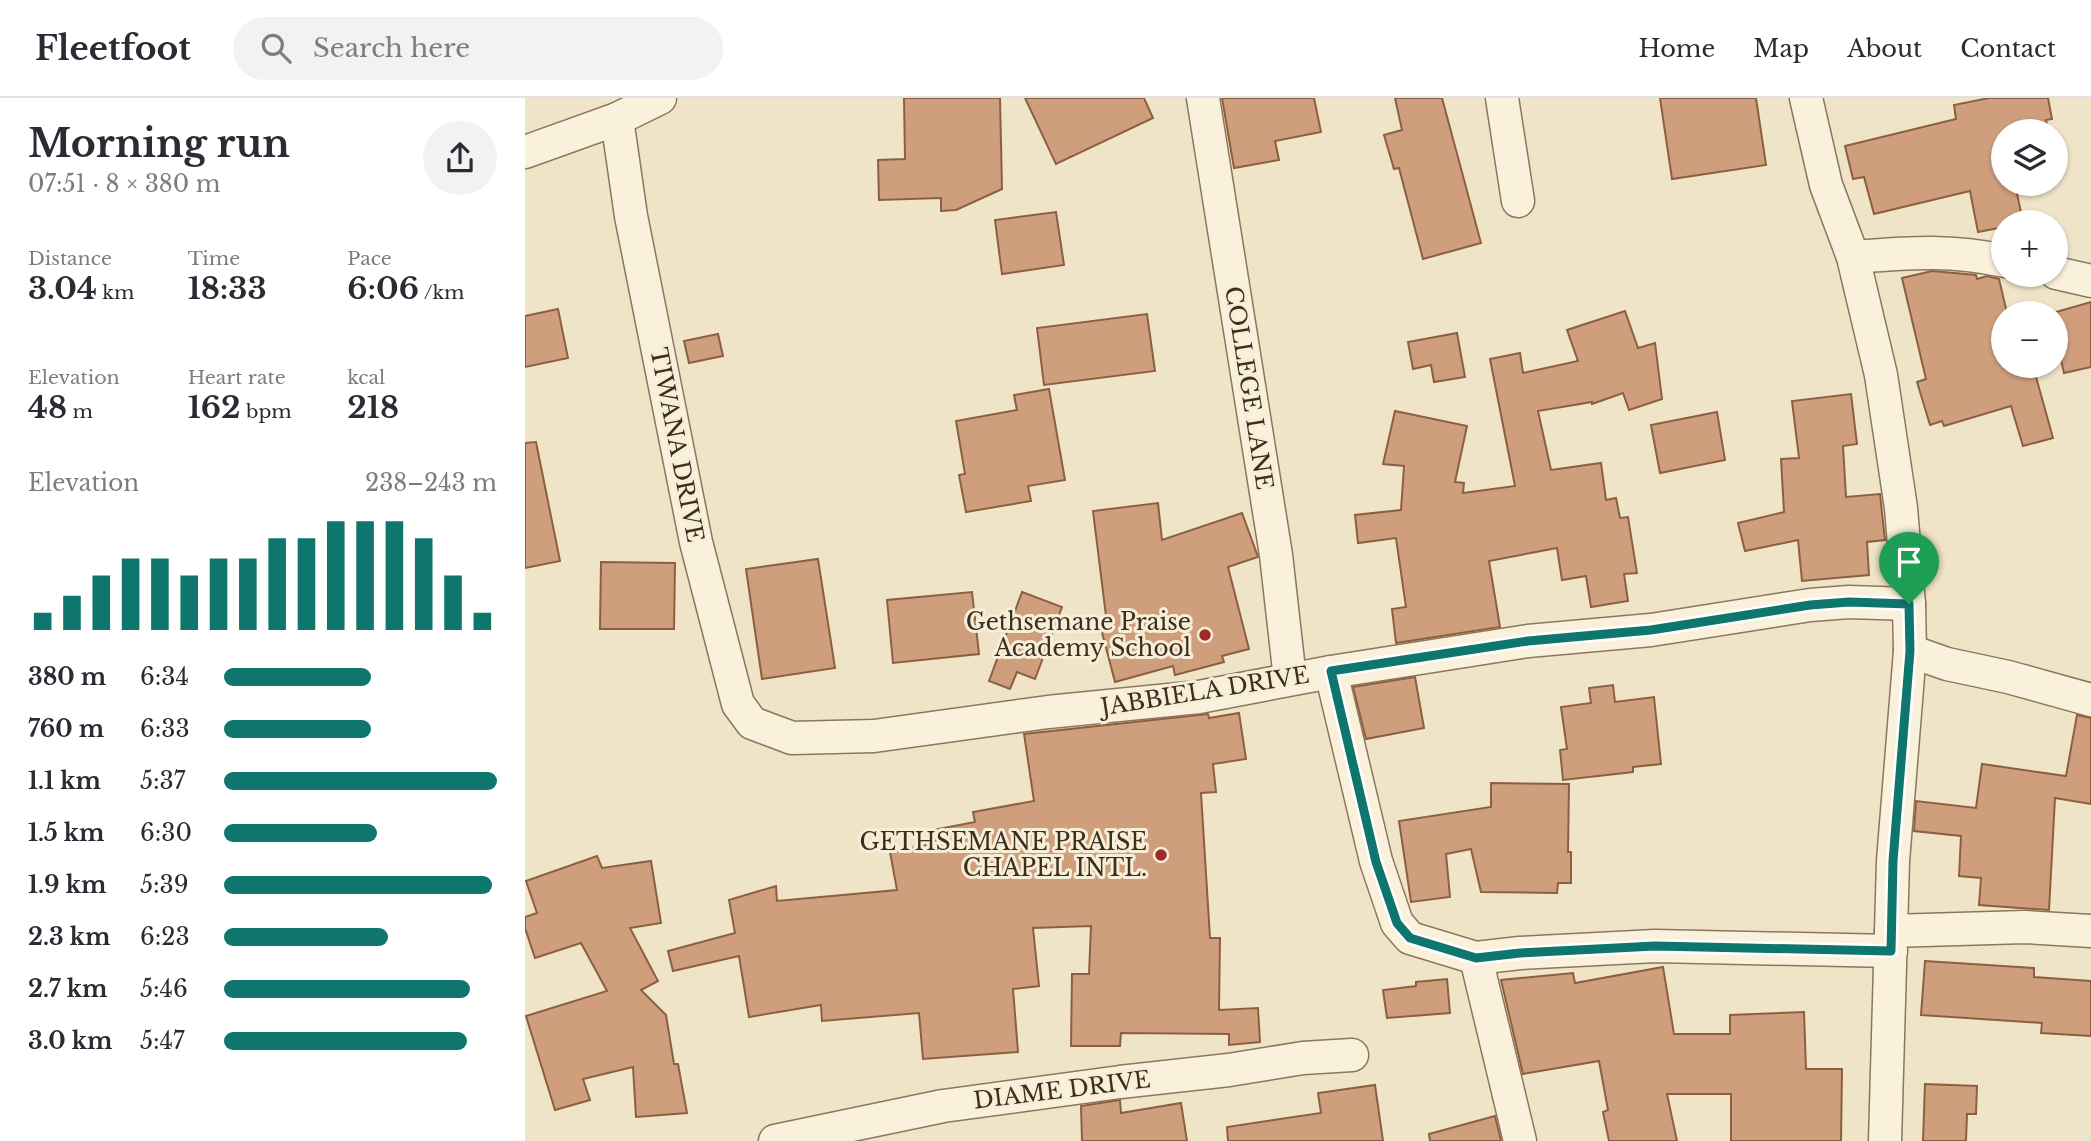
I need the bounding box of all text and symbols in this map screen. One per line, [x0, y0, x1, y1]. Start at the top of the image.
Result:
search box [233, 17, 723, 80]
text: Fleetfoot [35, 28, 191, 69]
icon: search [257, 29, 295, 67]
text: Search here [313, 32, 470, 64]
text: Home [1639, 34, 1715, 63]
text: Map [1753, 34, 1809, 63]
text: About [1847, 34, 1922, 63]
text: Contact [1960, 34, 2056, 63]
map controls [1991, 119, 2068, 378]
button: layers [1991, 119, 2068, 196]
text: Morning run [28, 120, 290, 167]
button: share [423, 121, 497, 195]
text: 07:51 · 8 × 380 m [28, 170, 221, 198]
button: + [1991, 210, 2068, 287]
text: Distance [28, 247, 112, 270]
text: Time [188, 247, 240, 270]
text: Pace [347, 247, 392, 270]
text: 3.04 [28, 270, 97, 307]
text: 18:33 [188, 270, 267, 307]
text: 6:06 [347, 270, 419, 307]
text: km [97, 281, 134, 304]
text: /km [419, 281, 464, 304]
street label: COLLEGE LANE [1219, 284, 1279, 492]
button: − [1991, 301, 2068, 378]
street label: TIWANA DRIVE [644, 345, 710, 545]
text: Elevation [28, 366, 120, 389]
text: Heart rate [188, 366, 286, 389]
text: kcal [347, 366, 385, 389]
text: 48 [28, 389, 67, 426]
text: 162 [188, 389, 241, 426]
text: 218 [347, 389, 399, 426]
text: m [67, 400, 93, 423]
text: bpm [241, 400, 292, 423]
text: Elevation [28, 469, 139, 497]
text: 238–243 m [365, 469, 497, 497]
pin [1879, 532, 1939, 604]
icon: arrive [1890, 543, 1928, 581]
place label: Gethsemane Praise Academy School [966, 608, 1191, 662]
marker: Gethsemane Praise Academy School [1197, 627, 1213, 643]
street label: JABBIELA DRIVE [1096, 661, 1311, 722]
text: 380 m [28, 663, 106, 691]
text: 6:34 [140, 663, 189, 691]
text: 760 m [28, 715, 104, 743]
text: 6:33 [140, 715, 190, 743]
text: 1.1 km [28, 767, 101, 795]
text: 5:37 [140, 767, 185, 795]
text: 1.5 km [28, 819, 105, 847]
text: 6:30 [140, 819, 192, 847]
place label: GETHSEMANE PRAISE CHAPEL INTL. [859, 828, 1147, 882]
marker: GETHSEMANE PRAISE CHAPEL INTL. [1153, 847, 1169, 863]
text: 1.9 km [28, 871, 106, 899]
text: 5:39 [140, 871, 189, 899]
text: 2.3 km [28, 923, 110, 951]
text: 6:23 [140, 923, 190, 951]
text: 2.7 km [28, 975, 107, 1003]
text: 5:46 [140, 975, 188, 1003]
text: 3.0 km [28, 1027, 112, 1055]
text: 5:47 [140, 1027, 185, 1055]
street label: DIAME DRIVE [972, 1065, 1152, 1115]

